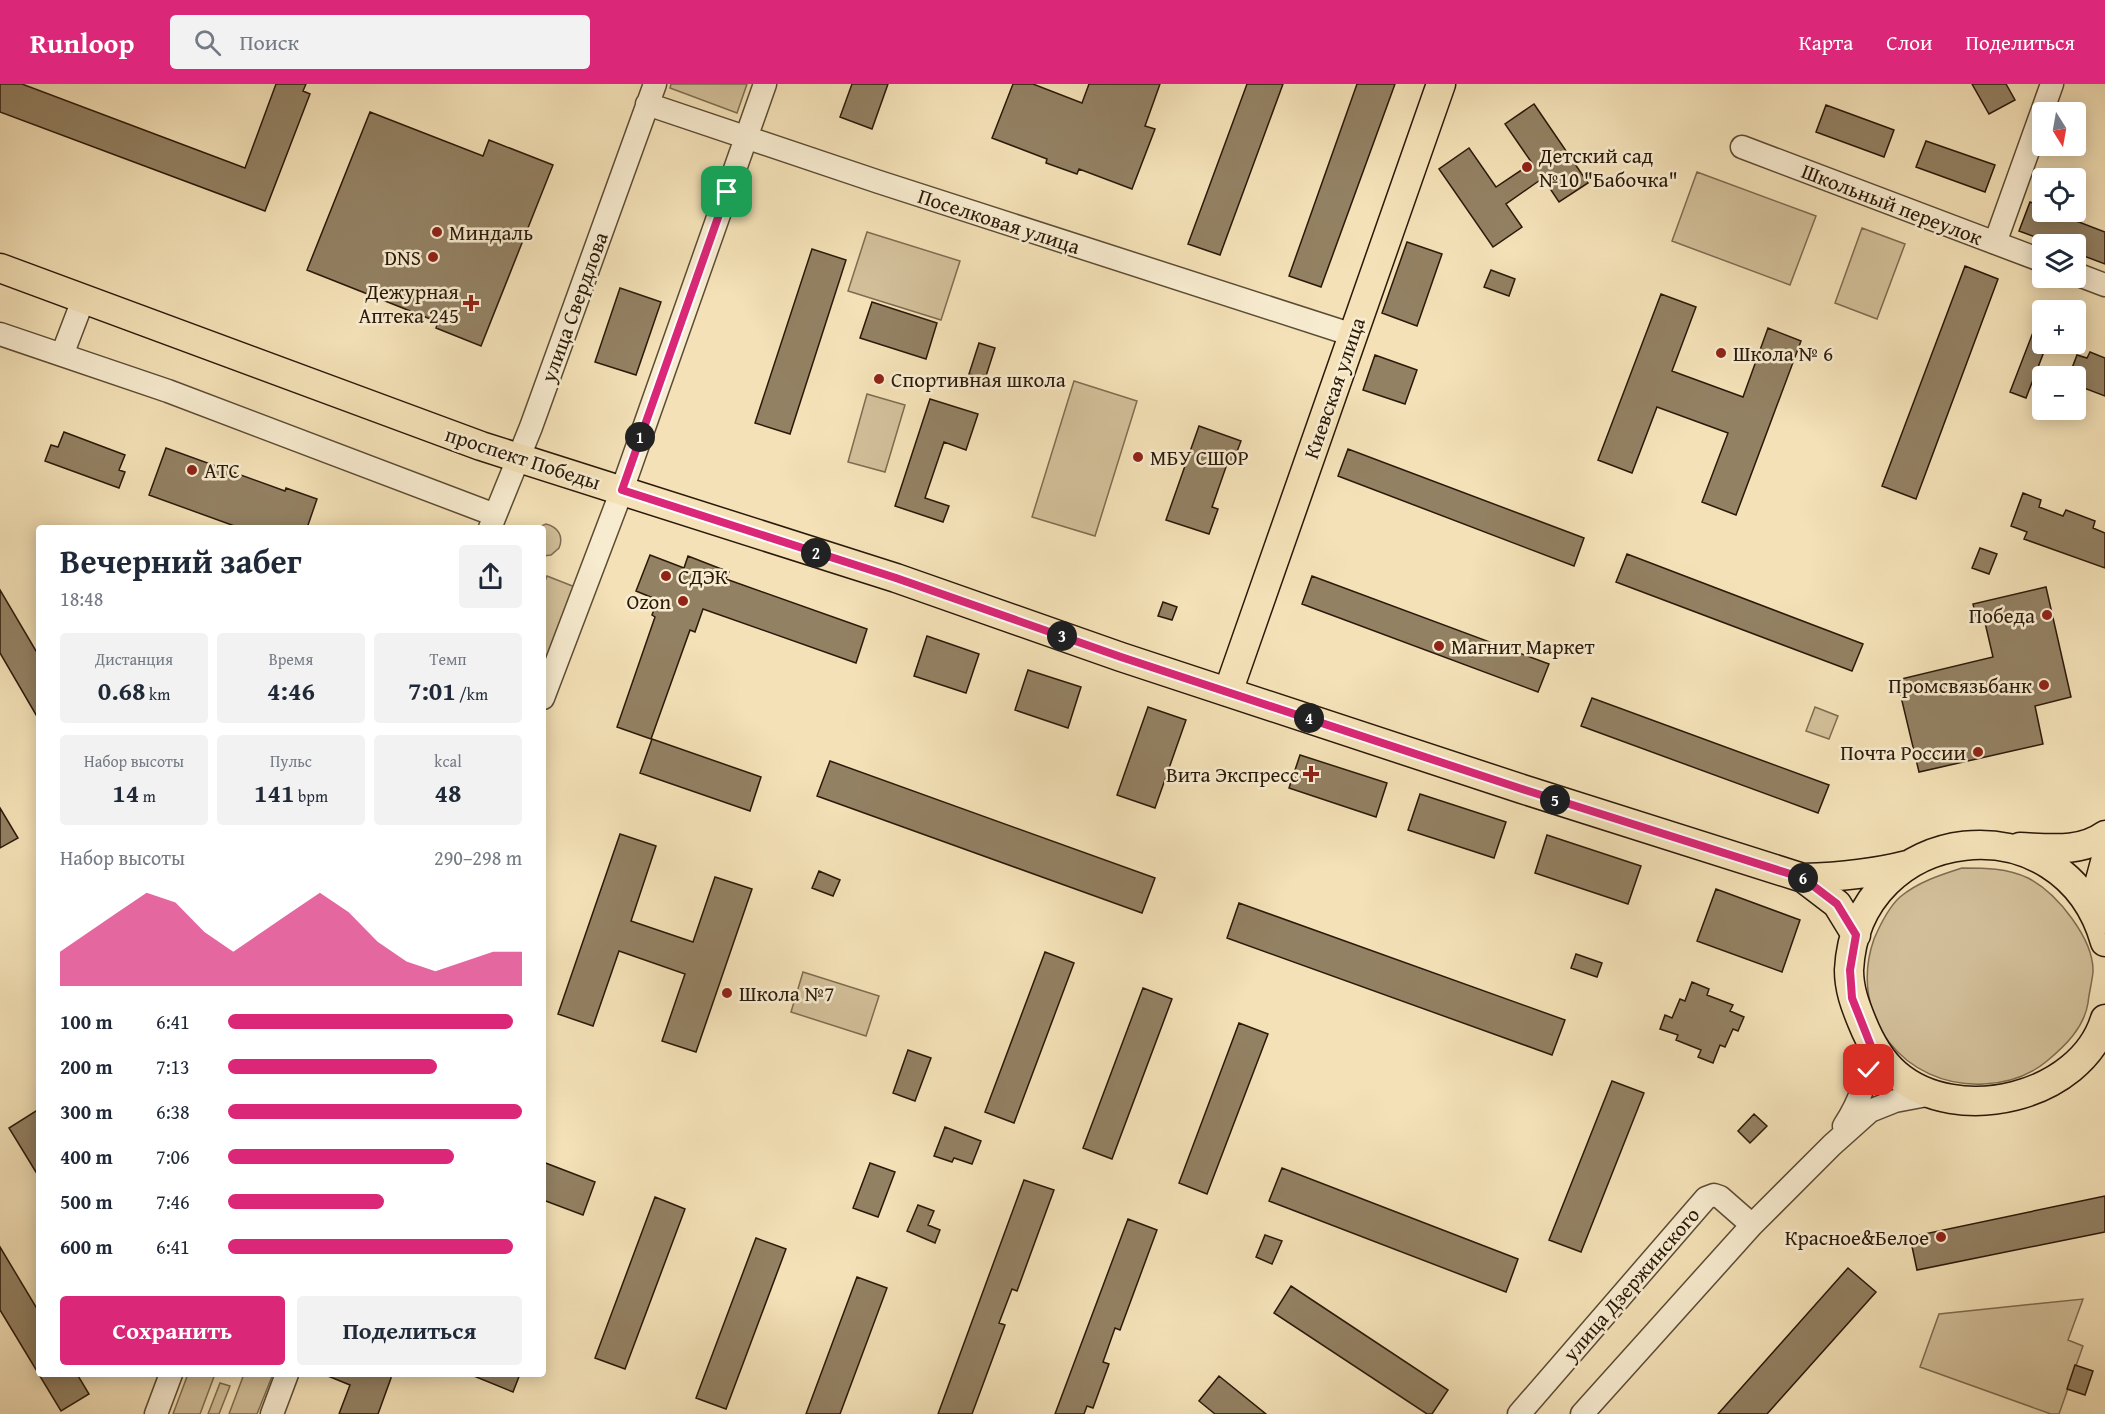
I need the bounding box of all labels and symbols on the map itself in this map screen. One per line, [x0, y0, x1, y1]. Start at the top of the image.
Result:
north arrow [2032, 102, 2086, 156]
place label: Детский сад №10 "Бабочка" [1538, 140, 1678, 195]
street label: Школьный переулок [1797, 155, 1987, 253]
marker: Детский сад №10 "Бабочка" [1520, 160, 1534, 174]
pin [701, 166, 752, 217]
street label: Поселковая улица [914, 180, 1084, 262]
place label: Миндаль [449, 217, 533, 248]
marker: Миндаль [430, 225, 444, 239]
street label: улица Свердлова [532, 227, 616, 388]
place label: DNS [384, 242, 421, 273]
marker: DNS [426, 250, 440, 264]
place label: Дежурная Аптека 245 [358, 276, 459, 331]
marker: Дежурная Аптека 245 [464, 296, 478, 310]
street label: Киевская улица [1295, 313, 1373, 463]
place label: Школа № 6 [1733, 338, 1833, 369]
marker: Школа № 6 [1714, 346, 1728, 360]
place label: Спортивная школа [891, 364, 1066, 395]
marker: Спортивная школа [872, 372, 886, 386]
street label: проспект Победы [441, 418, 605, 498]
pin: 1 [625, 422, 655, 452]
place label: МБУ СШОР [1150, 442, 1249, 473]
marker: МБУ СШОР [1131, 450, 1145, 464]
place label: АТС [204, 455, 240, 486]
marker: АТС [185, 463, 199, 477]
pin: 2 [801, 538, 831, 568]
place label: СДЭК [678, 561, 728, 592]
marker: СДЭК [659, 569, 673, 583]
place label: Ozon [627, 586, 671, 617]
marker: Ozon [676, 594, 690, 608]
place label: Победа [1969, 600, 2035, 631]
marker: Победа [2040, 608, 2054, 622]
pin: 3 [1047, 621, 1077, 651]
place label: Магнит Маркет [1451, 631, 1595, 662]
marker: Магнит Маркет [1432, 639, 1446, 653]
place label: Промсвязьбанк [1888, 670, 2032, 701]
marker: Промсвязьбанк [2037, 678, 2051, 692]
pin: 4 [1294, 703, 1324, 733]
place label: Почта России [1840, 737, 1966, 768]
marker: Почта России [1971, 745, 1985, 759]
place label: Вита Экспресс [1166, 759, 1299, 790]
marker: Вита Экспресс [1304, 767, 1318, 781]
pin: 5 [1540, 785, 1570, 815]
pin: 6 [1788, 863, 1818, 893]
place label: Школа №7 [739, 978, 834, 1009]
marker: Школа №7 [720, 986, 734, 1000]
pin [1843, 1044, 1894, 1095]
street label: улица Дзержинского [1554, 1200, 1707, 1369]
place label: Красное&Белое [1785, 1222, 1929, 1253]
marker: Красное&Белое [1934, 1230, 1948, 1244]

